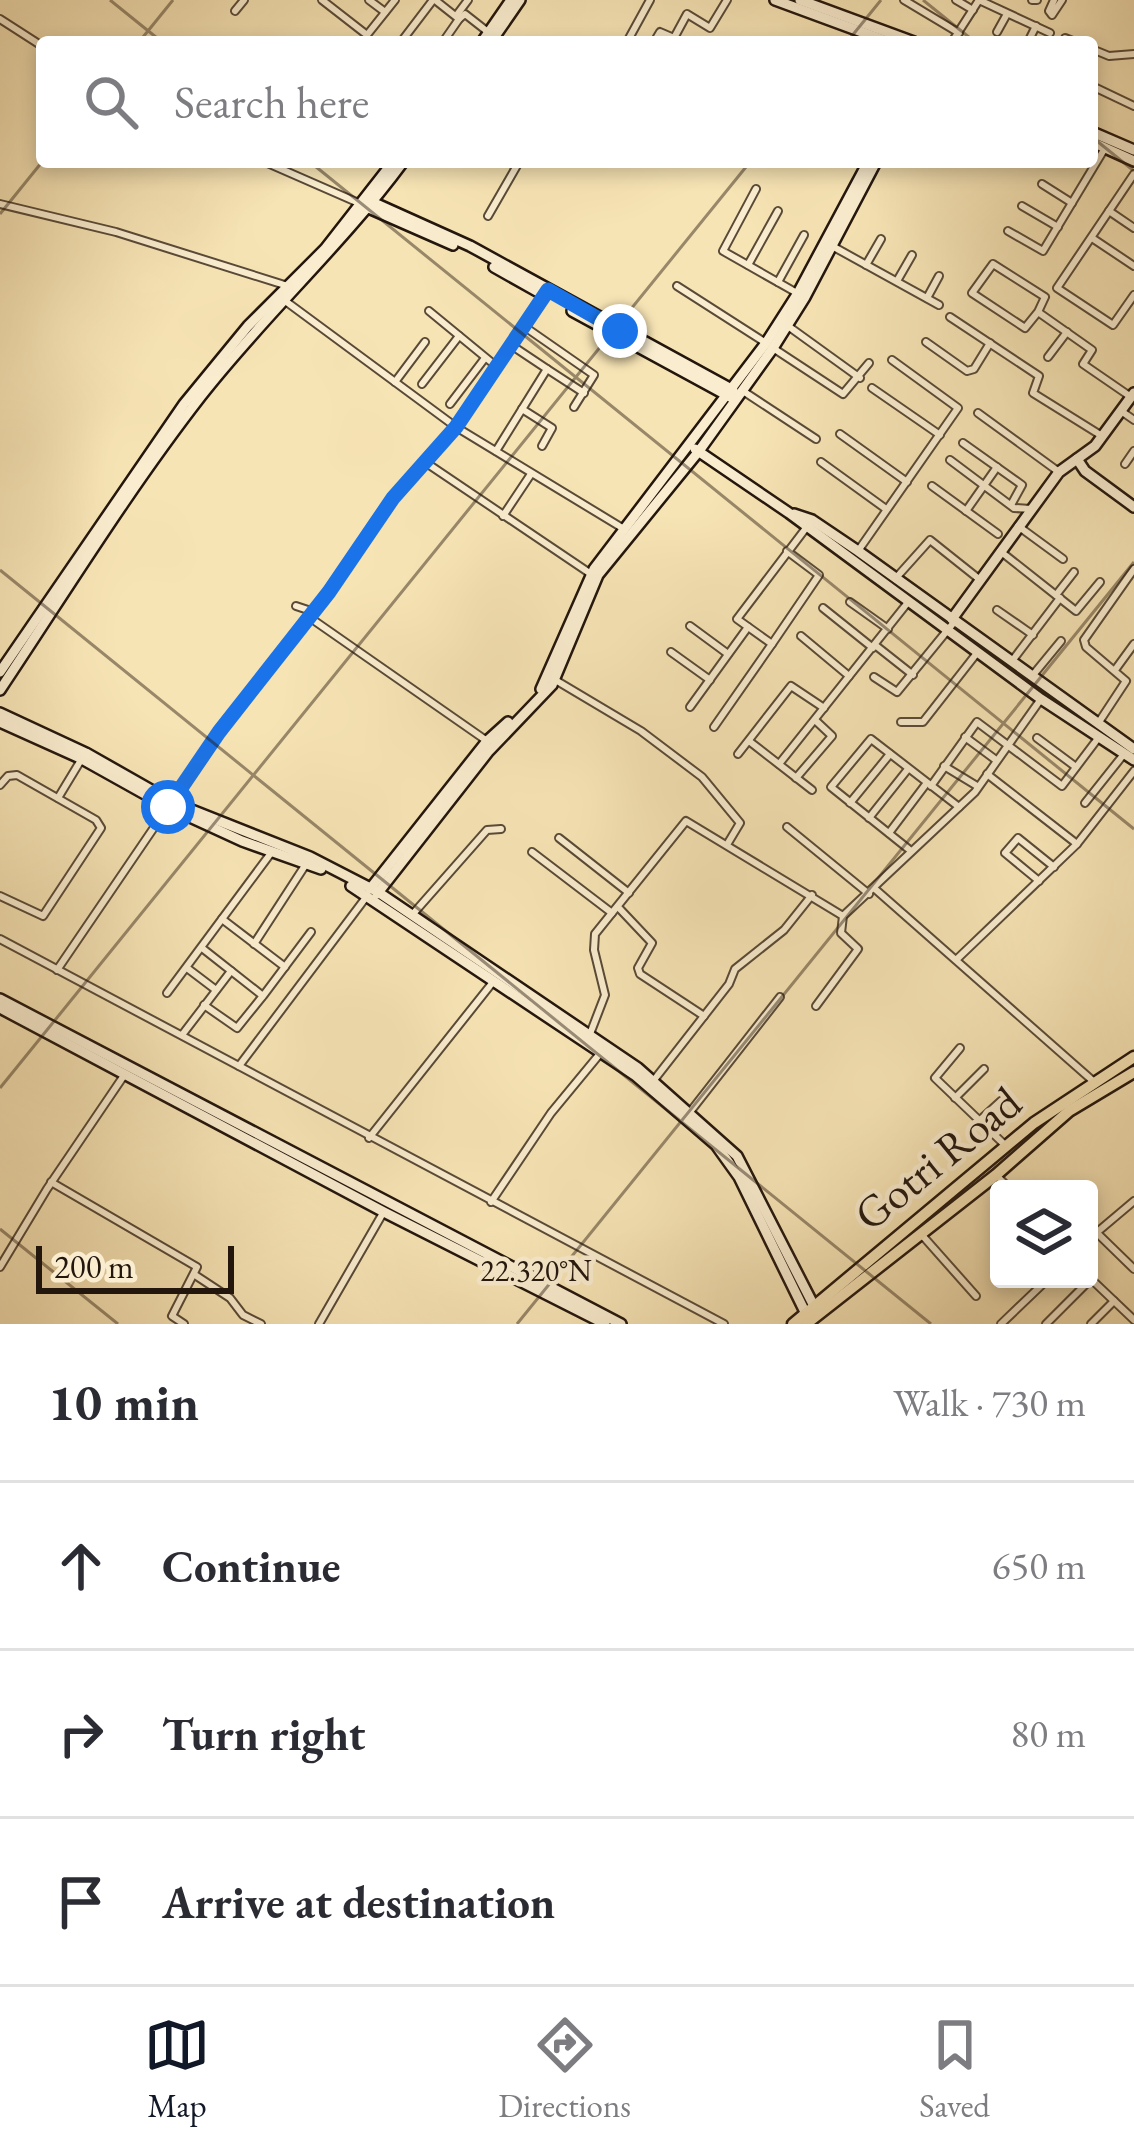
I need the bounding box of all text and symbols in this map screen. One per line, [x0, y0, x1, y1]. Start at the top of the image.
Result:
search box [36, 36, 1098, 168]
icon: search [78, 69, 144, 135]
text: Search here [174, 73, 369, 131]
route end [593, 304, 647, 358]
route start [141, 780, 195, 834]
street label: Gotri Road [842, 1073, 1033, 1243]
map controls [990, 1180, 1098, 1288]
button: layers [990, 1180, 1098, 1288]
scale bar [36, 1240, 234, 1293]
text: 200 m [54, 1245, 134, 1288]
text: 22.320°N [480, 1251, 592, 1290]
text: 10 min [48, 1369, 199, 1435]
text: Walk · 730 m [893, 1377, 1086, 1428]
icon: ahead [48, 1533, 114, 1599]
text: Continue [162, 1537, 340, 1595]
text: 650 m [992, 1540, 1086, 1591]
icon: right [48, 1701, 114, 1767]
text: Turn right [162, 1705, 365, 1763]
text: 80 m [1010, 1708, 1086, 1759]
icon: arrive [48, 1869, 114, 1935]
text: Arrive at destination [162, 1873, 555, 1931]
tab: Map [144, 2012, 210, 2127]
tab: Directions [498, 2012, 631, 2127]
tab: Saved [919, 2012, 990, 2127]

